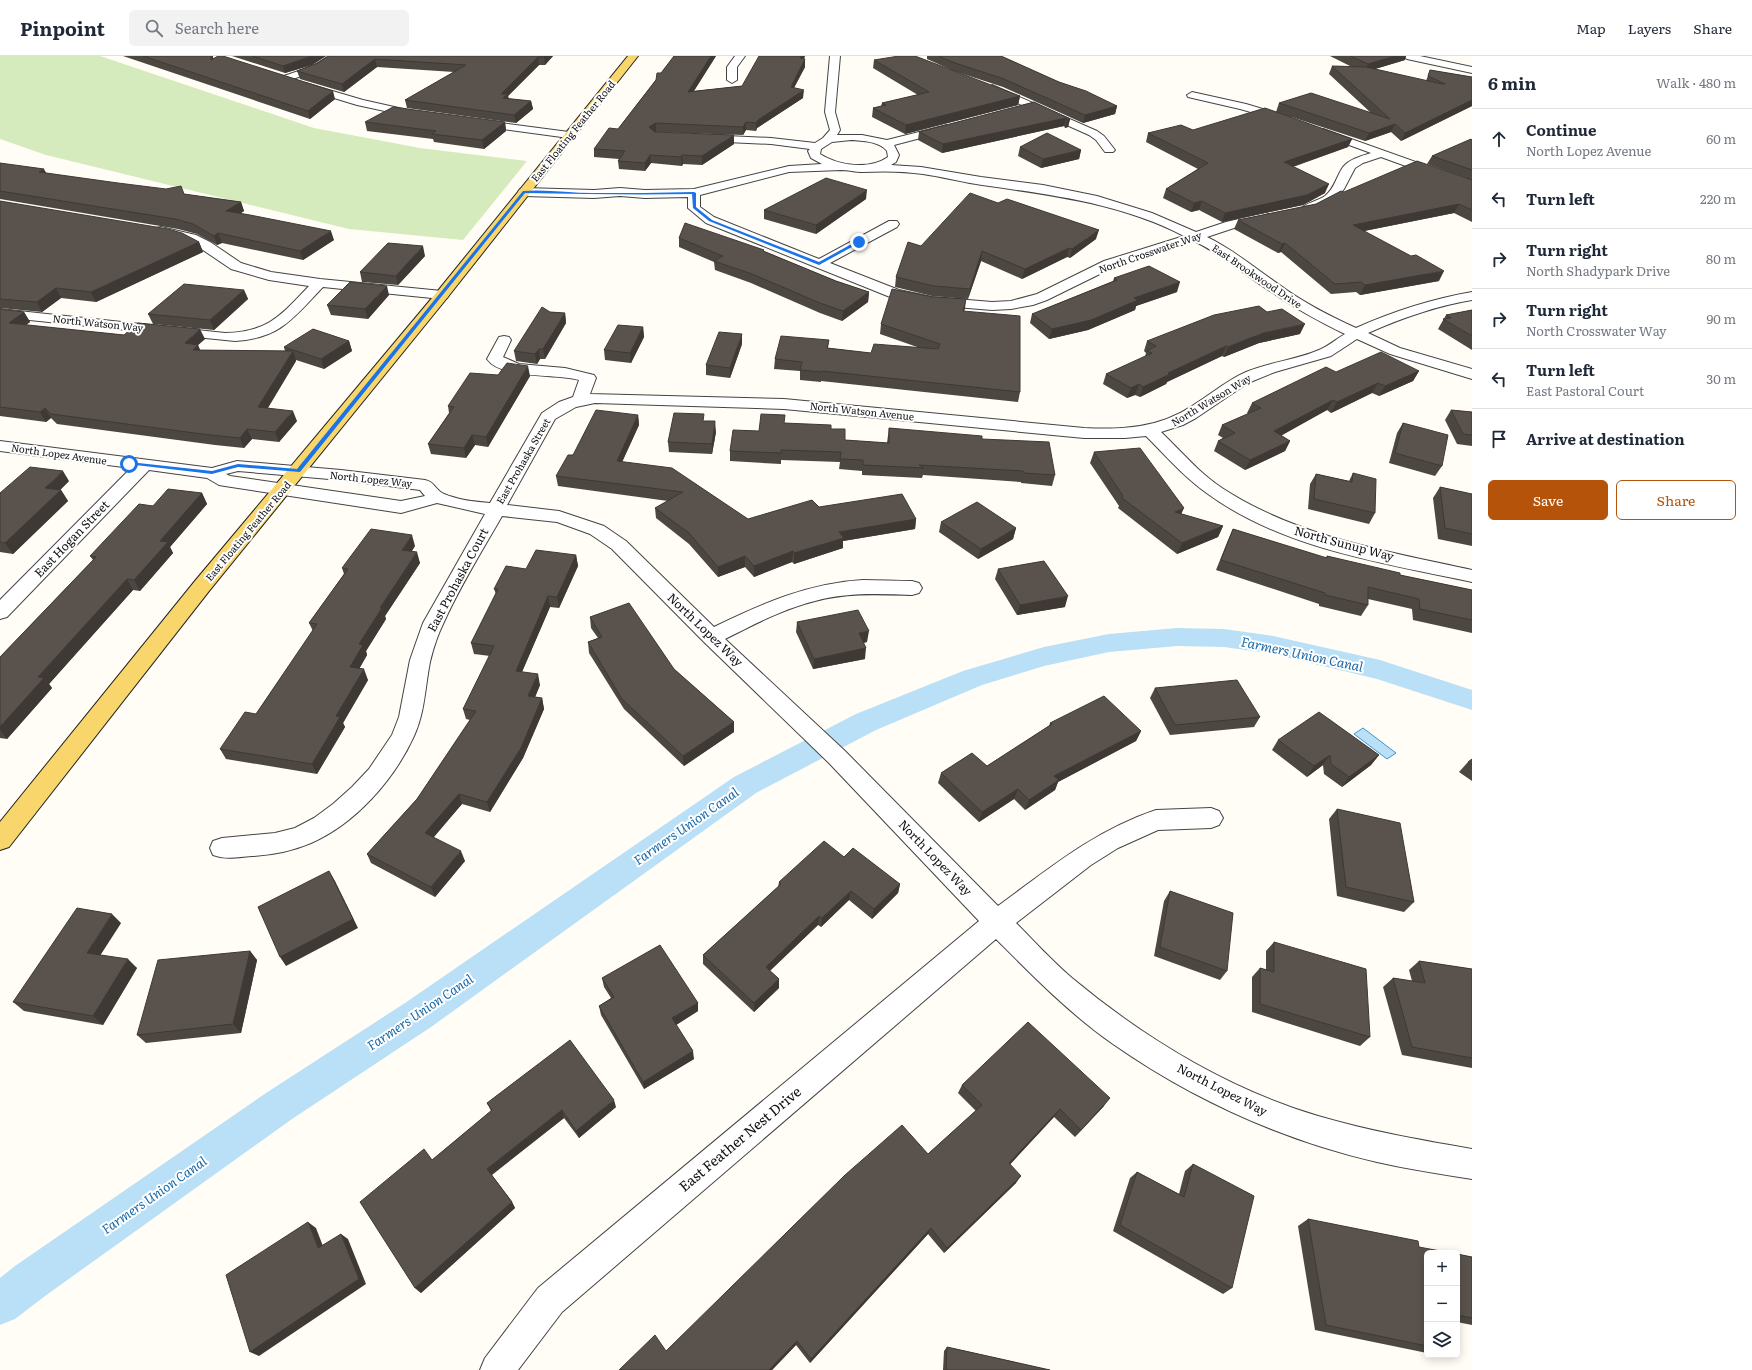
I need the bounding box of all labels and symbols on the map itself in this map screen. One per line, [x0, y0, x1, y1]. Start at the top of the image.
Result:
street label: East Floating Feather Road [527, 77, 618, 185]
street label: North Crosswater Way [1096, 227, 1204, 276]
route end [850, 233, 868, 251]
street label: East Brookwood Drive [1209, 240, 1305, 311]
street label: North Watson Way [52, 310, 144, 335]
street label: North Watson Way [1168, 370, 1254, 429]
street label: North Watson Avenue [809, 398, 915, 423]
street label: East Prohaska Street [492, 415, 553, 507]
street label: North Lopez Avenue [10, 439, 108, 468]
route start [120, 455, 138, 473]
street label: North Lopez Way [329, 467, 413, 490]
street label: East Floating Feather Road [201, 477, 294, 584]
street label: East Hogan Street [30, 496, 113, 581]
street label: North Sunup Way [1292, 521, 1396, 565]
street label: East Prohaska Court [422, 524, 492, 635]
street label: North Lopez Way [664, 588, 748, 670]
water label: Farmers Union Canal [1239, 631, 1365, 676]
water label: Farmers Union Canal [629, 782, 742, 869]
street label: North Lopez Way [895, 815, 977, 899]
water label: Farmers Union Canal [363, 969, 477, 1054]
street label: North Lopez Way [1174, 1059, 1271, 1120]
street label: East Feather Nest Drive [674, 1081, 805, 1195]
water label: Farmers Union Canal [97, 1151, 210, 1238]

